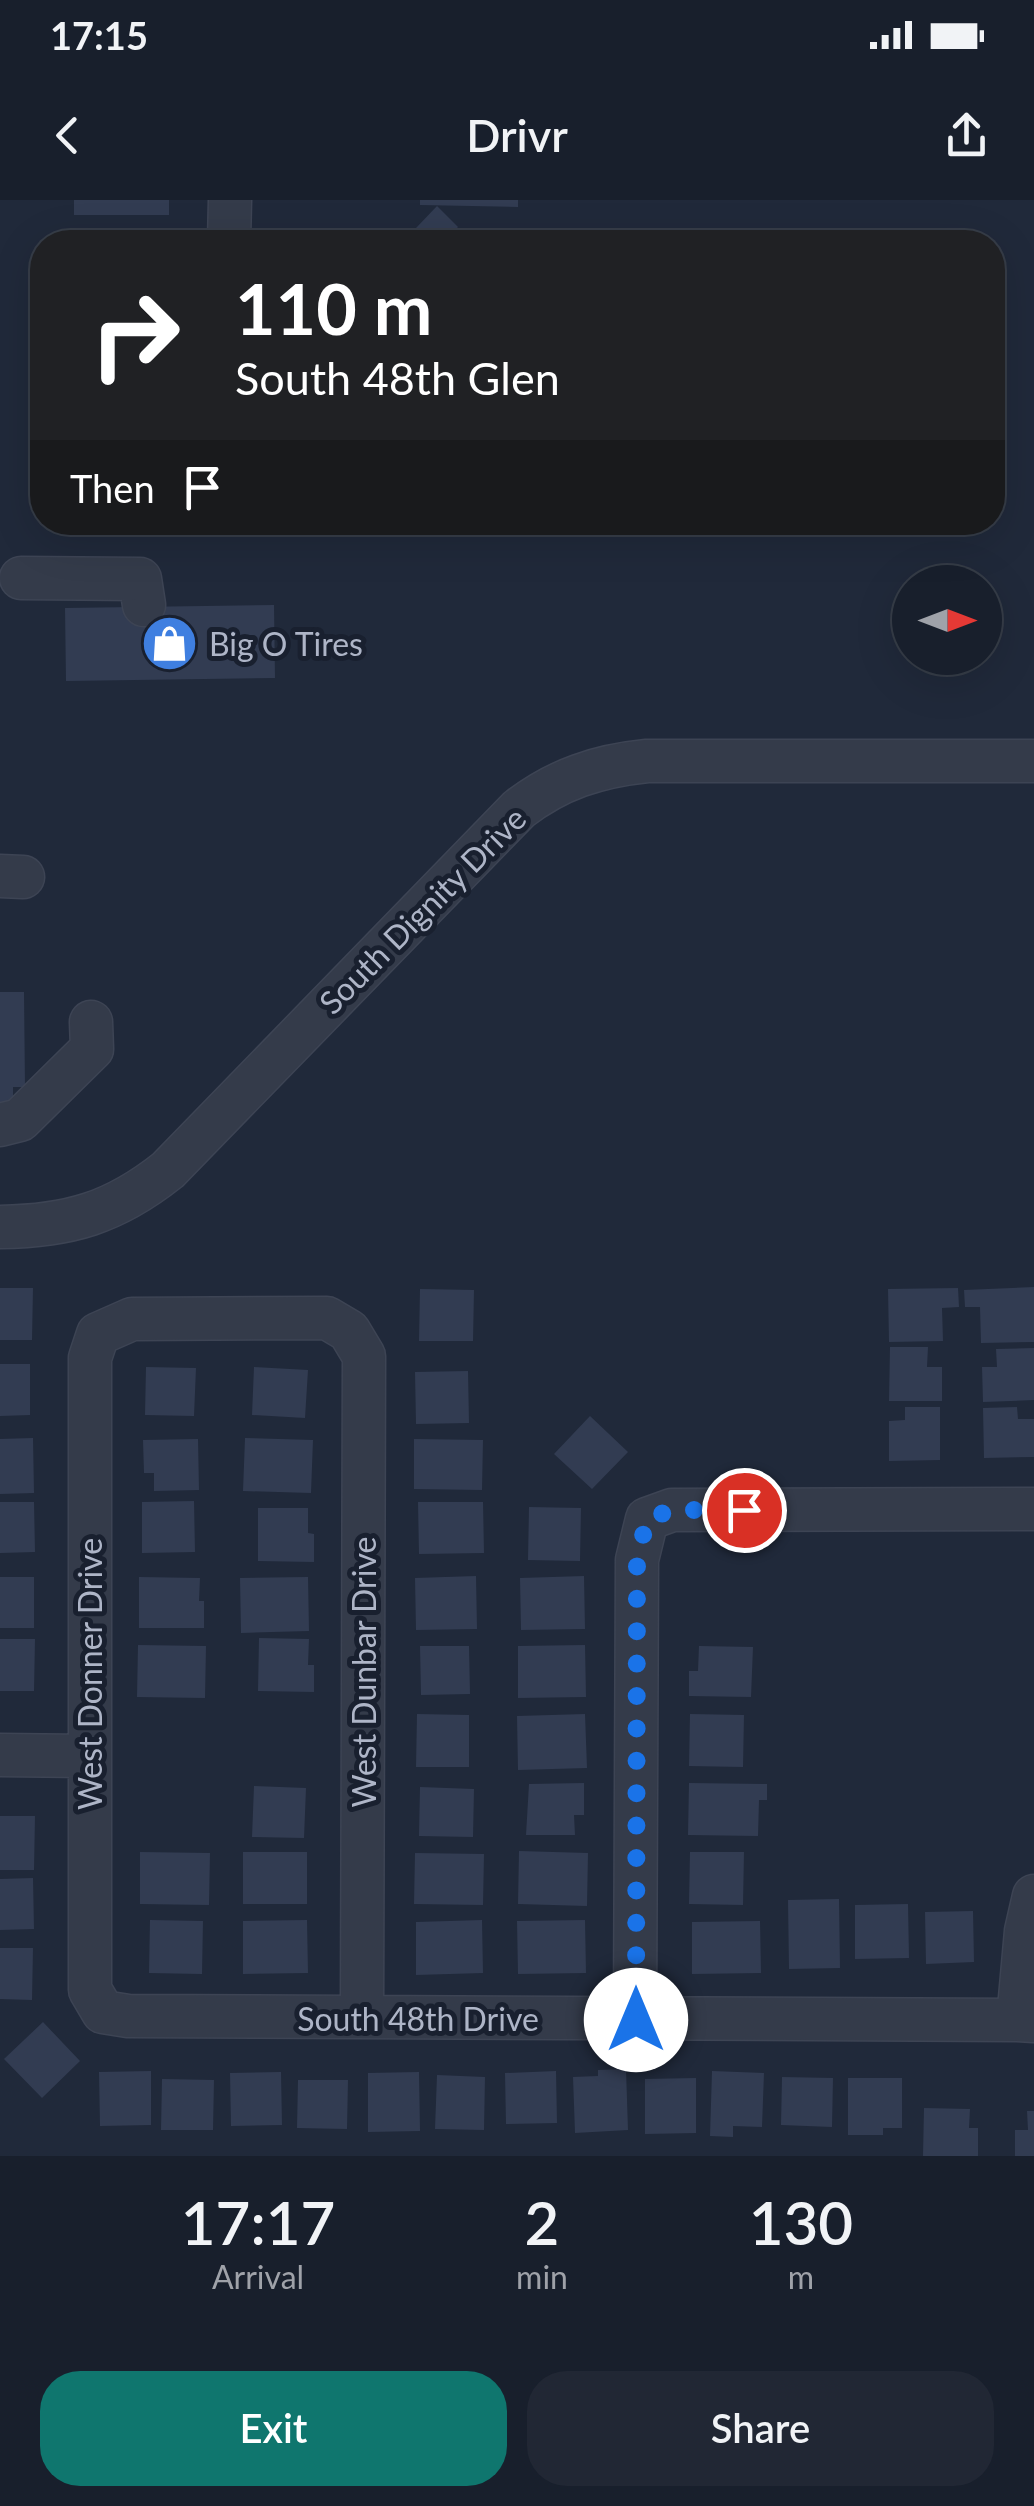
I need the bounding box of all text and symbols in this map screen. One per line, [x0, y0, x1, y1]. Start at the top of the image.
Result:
text: 17:15 [50, 12, 148, 58]
icon: back [40, 108, 95, 163]
text: Drivr [466, 108, 568, 162]
icon: share [939, 108, 994, 163]
text: 110 m [235, 266, 432, 350]
icon: right [70, 270, 200, 400]
text: South 48th Glen [235, 351, 560, 405]
icon: arrive [175, 460, 230, 515]
text: Then [70, 465, 155, 511]
north arrow [892, 565, 1002, 675]
map controls [892, 565, 1002, 675]
shop icon: Big O Tires [140, 613, 200, 673]
place label: Big O Tires [209, 624, 363, 663]
street label: South Dignity Drive [311, 799, 533, 1021]
pin [702, 1468, 787, 1553]
icon: arrive [717, 1483, 772, 1538]
street label: West Dunbar Drive [344, 1537, 383, 1807]
street label: West Donner Drive [70, 1538, 109, 1810]
position arrow [584, 1968, 688, 2072]
street label: South 48th Drive [297, 1999, 539, 2038]
text: 17:17 [181, 2186, 335, 2258]
text: 2 [525, 2186, 559, 2258]
text: 130 [749, 2186, 853, 2258]
text: Arrival [212, 2257, 304, 2296]
text: min [516, 2257, 568, 2296]
text: m [788, 2257, 814, 2296]
button: Exit [40, 2371, 507, 2486]
button: Share [527, 2371, 994, 2486]

